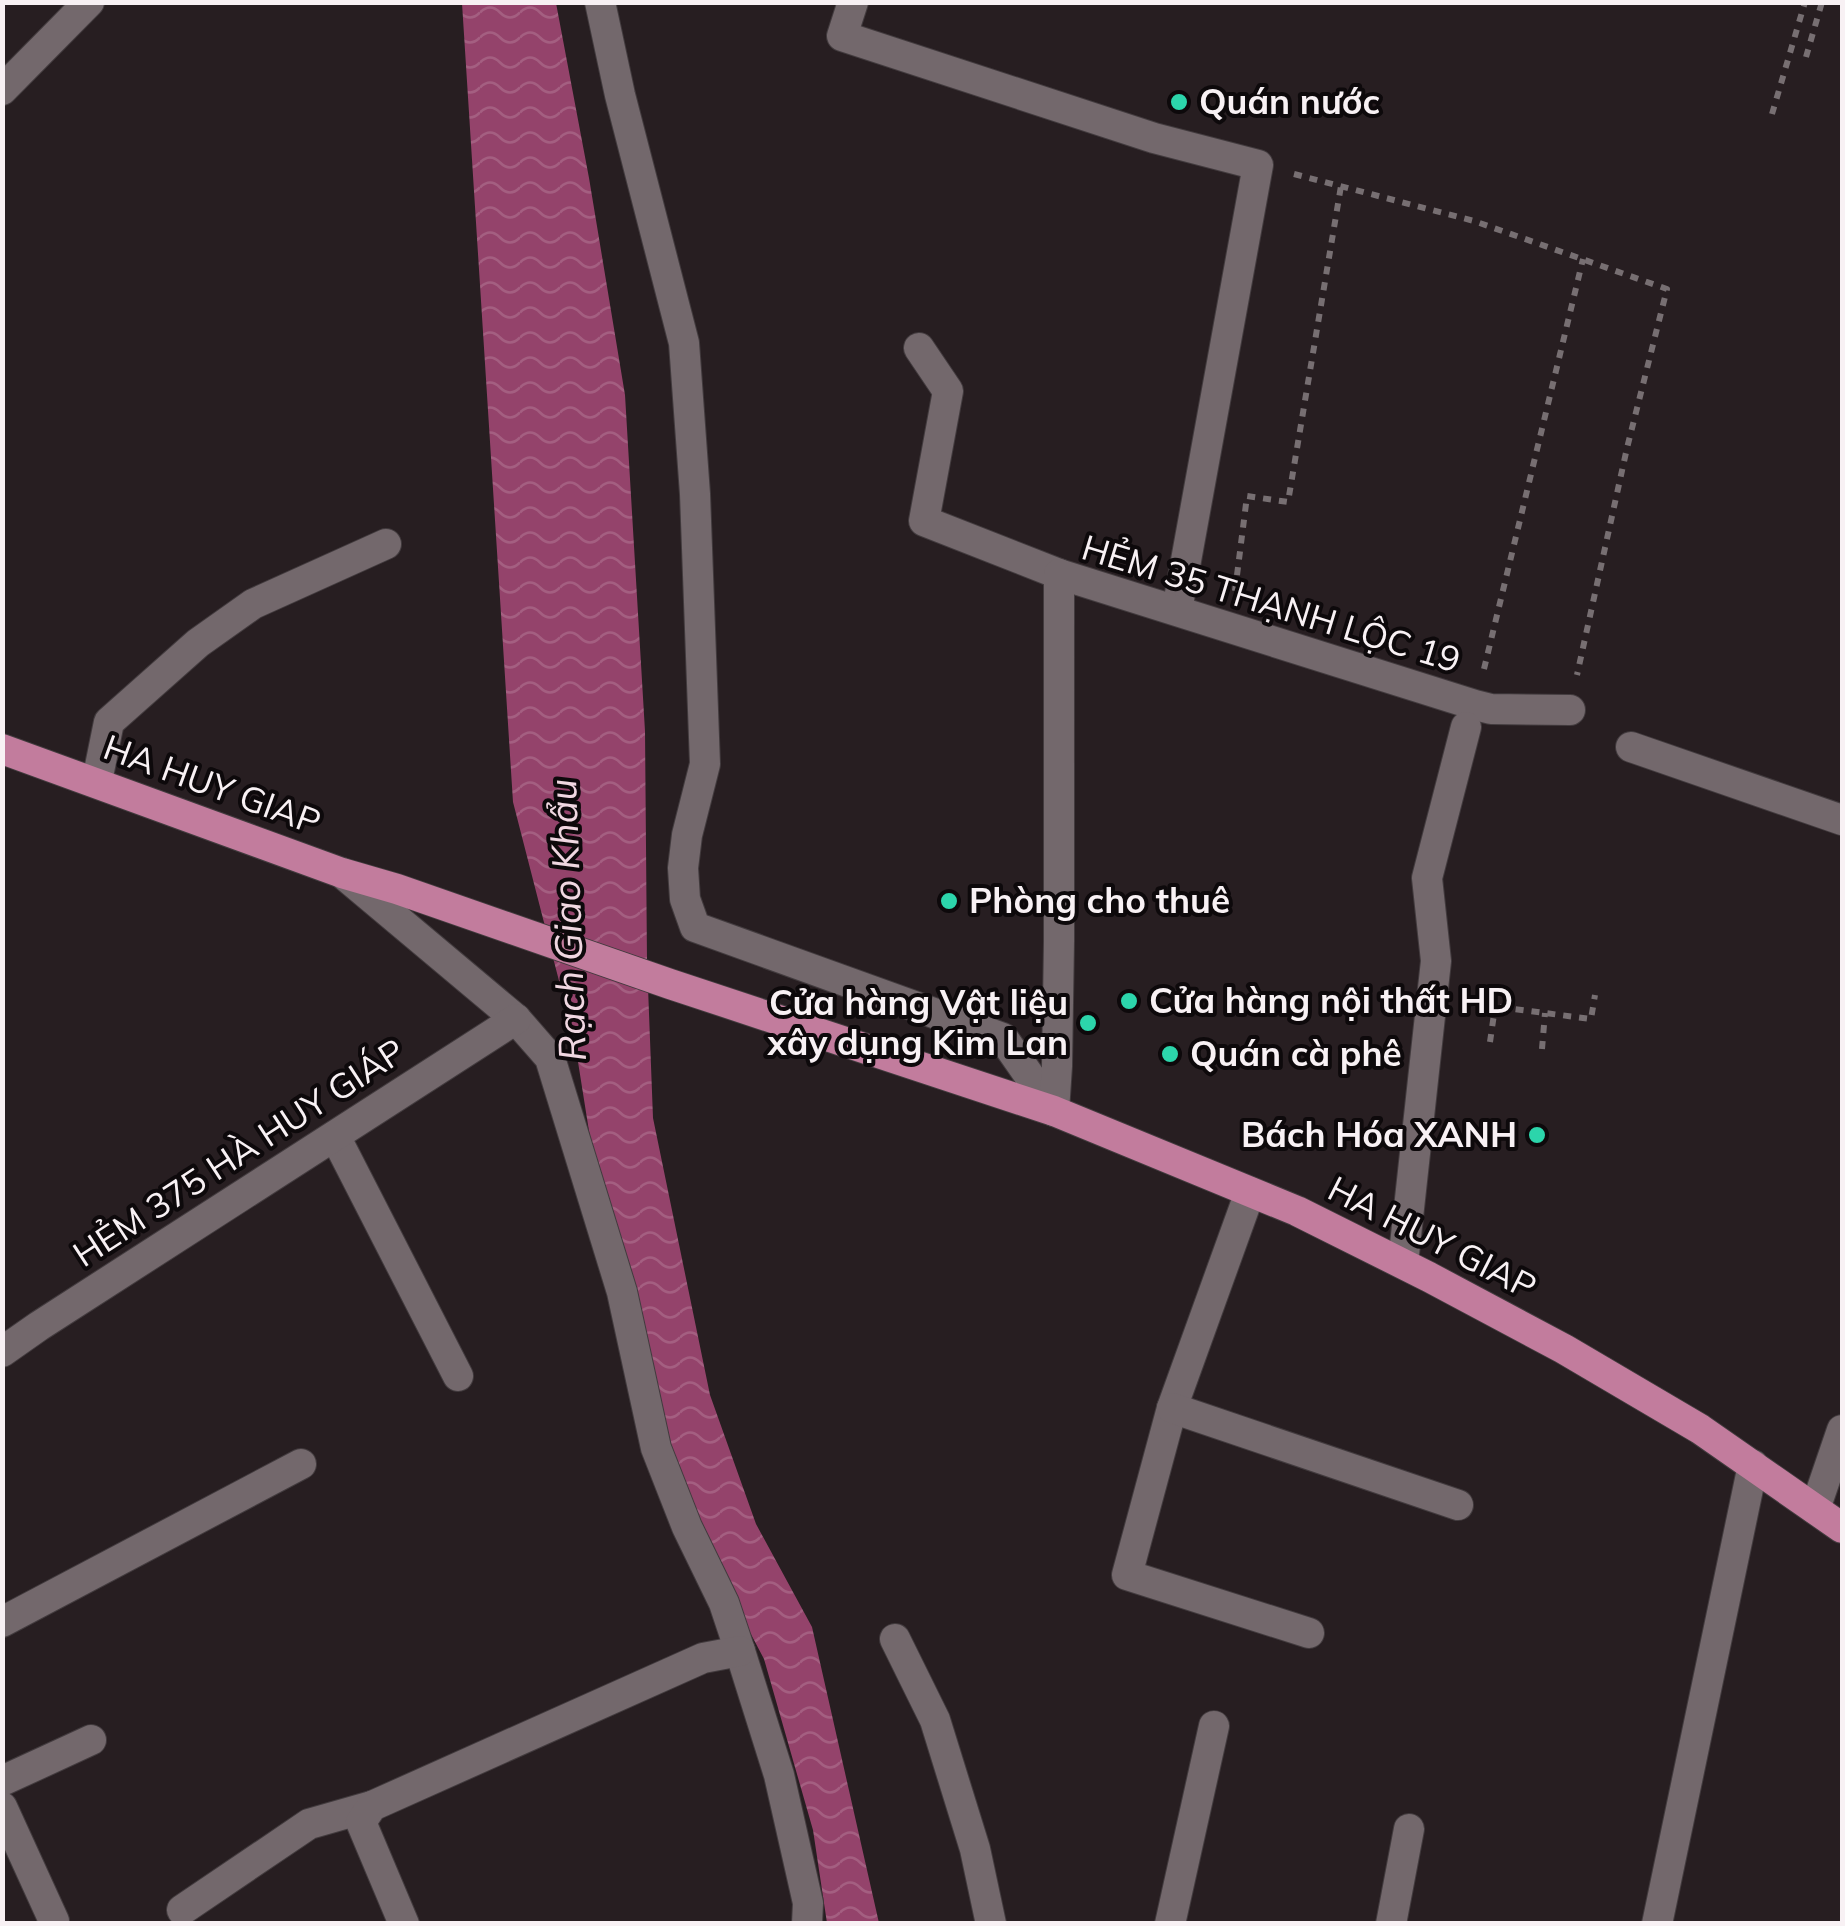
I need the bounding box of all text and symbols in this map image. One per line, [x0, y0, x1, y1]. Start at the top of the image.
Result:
place label: Quán nước [1199, 79, 1380, 123]
marker: Quán nước [1168, 91, 1190, 113]
street label: HẺM 35 THẠNH LỘC 19 [1077, 525, 1466, 682]
street label: HA HUY GIAP [98, 724, 327, 844]
water label: Rạch Giao Khẩu [538, 778, 596, 1062]
place label: Phòng cho thuê [969, 878, 1230, 922]
marker: Phòng cho thuê [938, 890, 960, 912]
place label: Cửa hàng nội thất HD [1149, 978, 1513, 1022]
place label: Cửa hàng Vật liệu xây dụng Kim Lan [767, 980, 1068, 1064]
marker: Cửa hàng nội thất HD [1118, 990, 1140, 1012]
marker: Cửa hàng Vật liệu xây dụng Kim Lan [1077, 1012, 1099, 1034]
street label: HẺM 375 HÀ HUY GIÁP [64, 1029, 412, 1276]
place label: Quán cà phê [1190, 1031, 1402, 1075]
marker: Quán cà phê [1159, 1043, 1181, 1065]
place label: Bách Hóa XANH [1241, 1112, 1517, 1156]
marker: Bách Hóa XANH [1526, 1124, 1548, 1146]
street label: HA HUY GIAP [1321, 1166, 1544, 1308]

